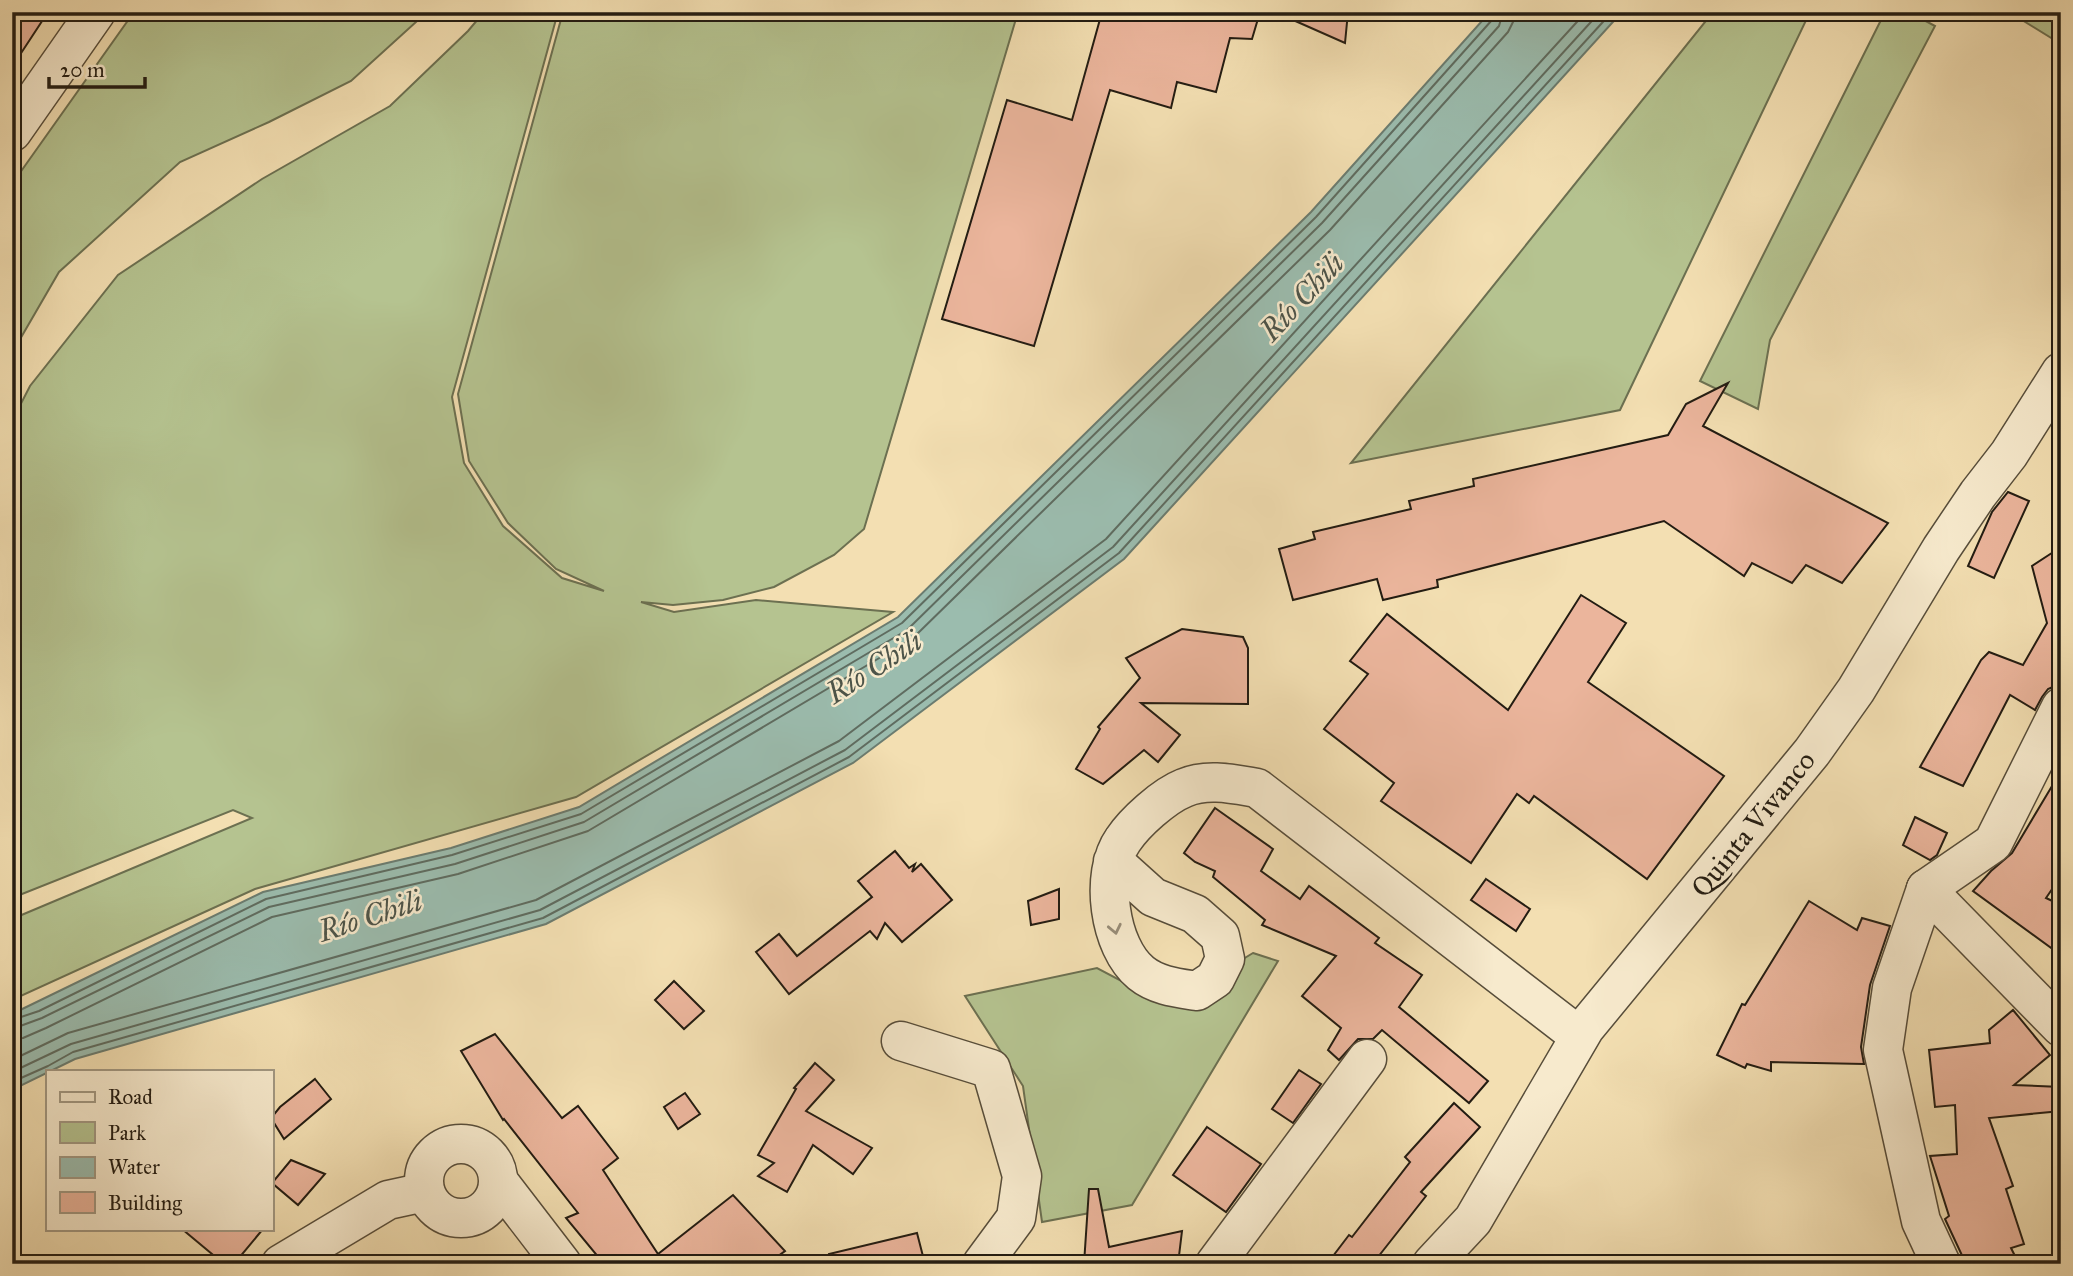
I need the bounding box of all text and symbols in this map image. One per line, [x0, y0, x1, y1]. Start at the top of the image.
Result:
scale bar [49, 46, 145, 90]
text: 20 m [60, 57, 105, 83]
water label: Río Chili [1252, 245, 1352, 349]
water label: Río Chili [818, 623, 929, 712]
street label: Quinta Vivanco [1683, 744, 1823, 904]
water label: Río Chili [313, 882, 427, 950]
one-way arrow [1107, 923, 1122, 935]
legend [46, 1070, 273, 1230]
text: Road [108, 1084, 153, 1110]
text: Park [108, 1120, 146, 1146]
text: Water [108, 1154, 160, 1180]
text: Building [108, 1190, 182, 1216]

